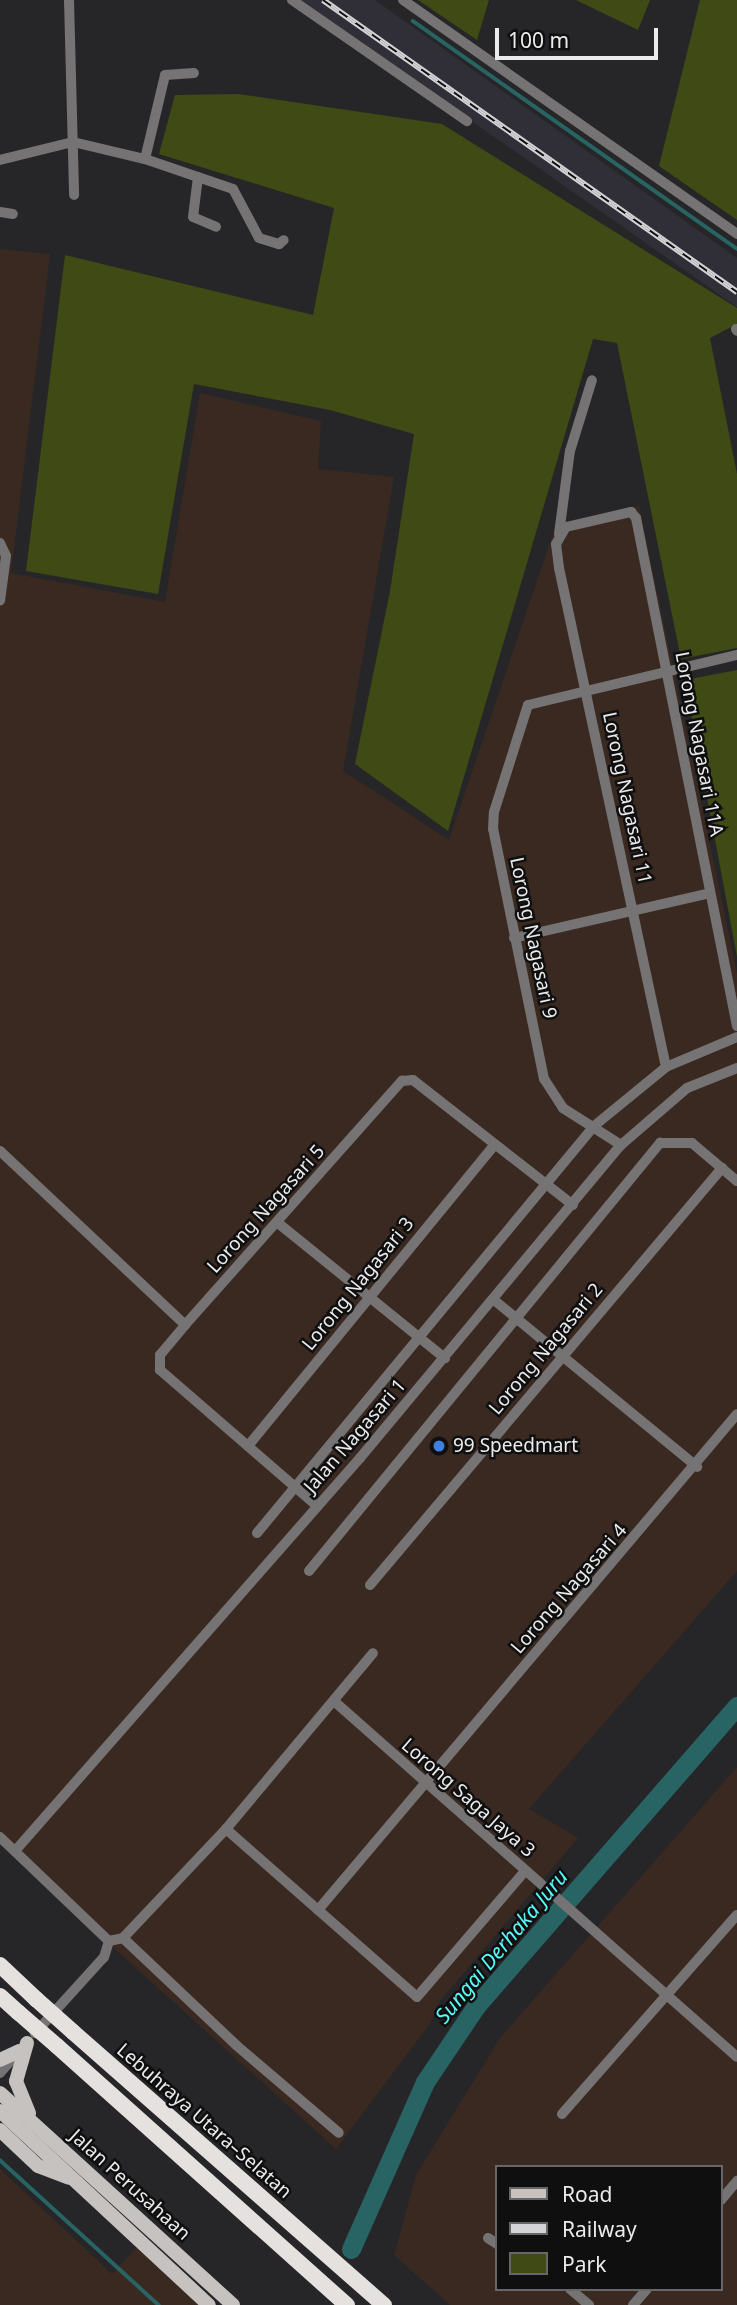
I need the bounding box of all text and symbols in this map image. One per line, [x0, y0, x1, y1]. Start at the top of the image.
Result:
scale bar [499, 14, 662, 58]
text: 100 m [508, 26, 569, 54]
street label: Lorong Nagasari 11A [670, 650, 728, 838]
street label: Lorong Nagasari 11 [598, 710, 656, 886]
street label: Lorong Nagasari 9 [505, 855, 561, 1021]
street label: Lorong Nagasari 5 [202, 1140, 330, 1278]
street label: Lorong Nagasari 3 [297, 1213, 419, 1355]
street label: Lorong Nagasari 2 [484, 1279, 608, 1419]
street label: Jalan Nagasari 1 [299, 1374, 411, 1498]
place label: 99 Speedmart [453, 1435, 578, 1457]
marker: 99 Speedmart [431, 1438, 447, 1454]
street label: Lorong Nagasari 4 [506, 1519, 632, 1659]
street label: Lorong Saga Jaya 3 [397, 1734, 539, 1862]
water label: Sungai Derhaka Juru [429, 1864, 573, 2028]
street label: Lebuhraya Utara–Selatan [112, 2039, 296, 2203]
street label: Jalan Perusahaan [65, 2125, 195, 2245]
legend [496, 2165, 723, 2291]
text: Road [562, 2180, 612, 2208]
text: Railway [562, 2215, 637, 2243]
text: Park [562, 2250, 606, 2278]

